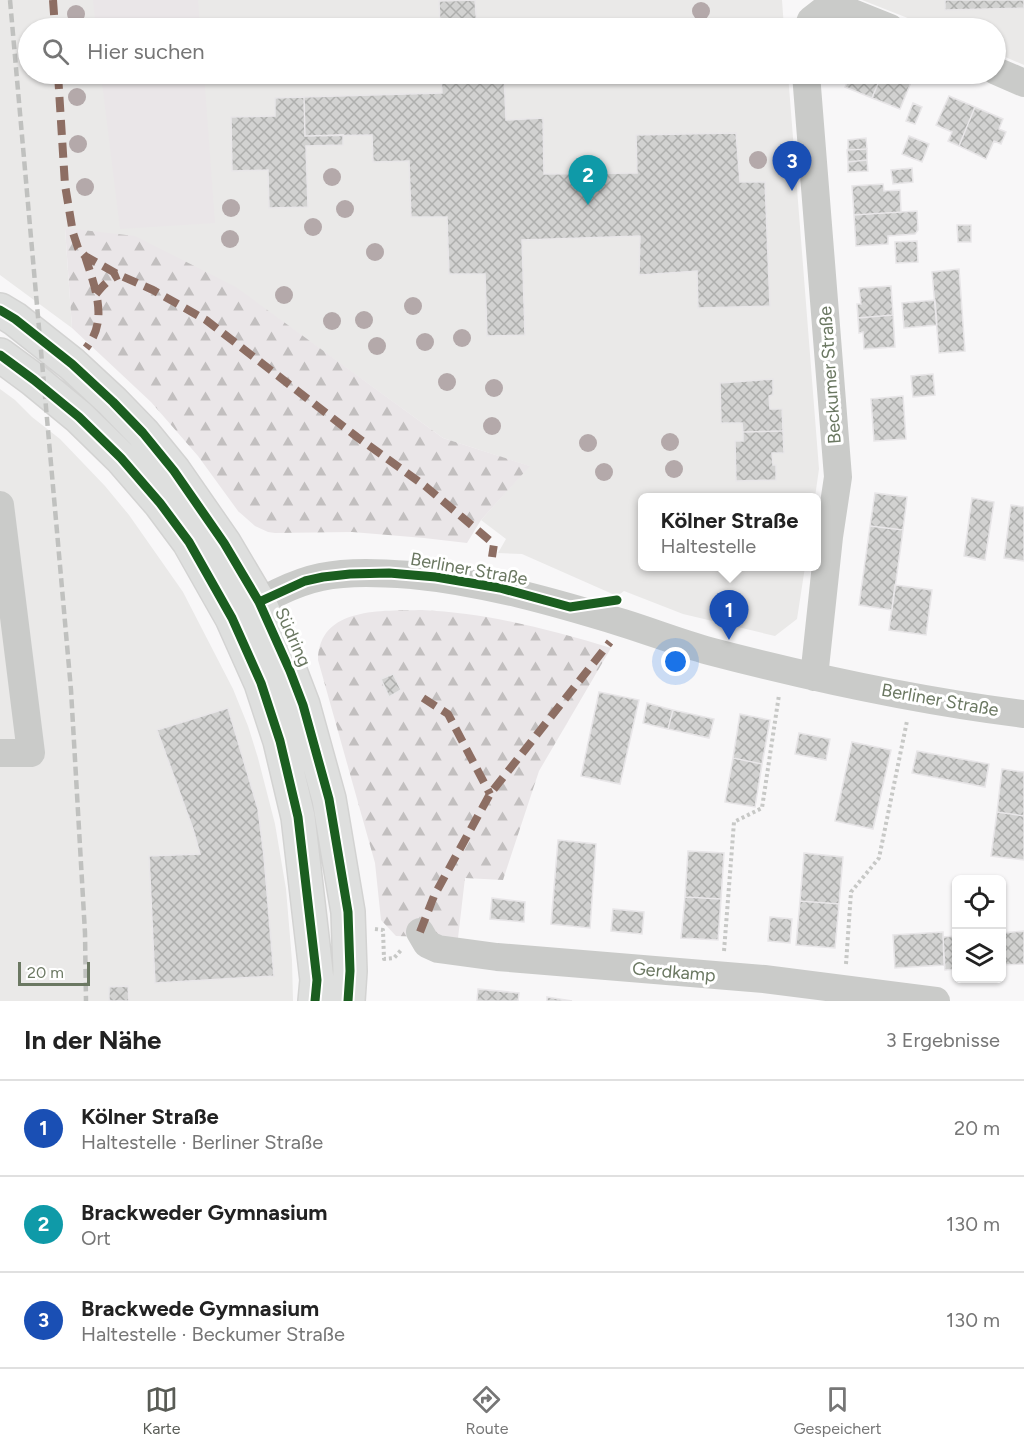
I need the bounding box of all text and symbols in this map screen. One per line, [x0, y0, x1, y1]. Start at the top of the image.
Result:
search box [18, 18, 1006, 84]
icon: search [39, 35, 72, 68]
text: Hier suchen [87, 38, 205, 65]
pin: 3 [772, 142, 812, 191]
pin: 2 [568, 156, 608, 205]
street label: Beckumer Straße [814, 305, 846, 445]
popup [638, 493, 821, 571]
text: Kölner Straße [661, 507, 798, 534]
text: Haltestelle [661, 534, 756, 558]
street label: Berliner Straße [409, 548, 529, 590]
pin: 1 [710, 590, 748, 640]
street label: Südring [270, 604, 316, 670]
your location [661, 647, 690, 676]
street label: Berliner Straße [880, 679, 1000, 721]
map controls [952, 875, 1006, 983]
button: locate [952, 875, 1006, 929]
button: layers [952, 929, 1006, 983]
street label: Gerdkamp [631, 957, 717, 987]
scale bar [18, 959, 90, 986]
text: 20 m [27, 963, 64, 982]
text: In der Nähe [24, 1024, 161, 1056]
text: 3 Ergebnisse [886, 1028, 1000, 1052]
text: Kölner Straße [81, 1103, 219, 1130]
text: 1 [39, 1116, 48, 1140]
text: 20 m [954, 1116, 1000, 1140]
text: Haltestelle · Berliner Straße [81, 1130, 323, 1154]
text: Brackweder Gymnasium [81, 1199, 328, 1226]
text: 2 [38, 1212, 49, 1236]
text: 130 m [946, 1212, 1000, 1236]
text: Ort [81, 1226, 111, 1250]
text: Brackwede Gymnasium [81, 1295, 319, 1322]
text: 3 [38, 1308, 49, 1332]
text: 130 m [946, 1308, 1000, 1332]
text: Haltestelle · Beckumer Straße [81, 1322, 345, 1346]
tab: Karte [143, 1383, 180, 1438]
tab: Route [465, 1383, 508, 1438]
tab: Gespeichert [793, 1383, 881, 1438]

